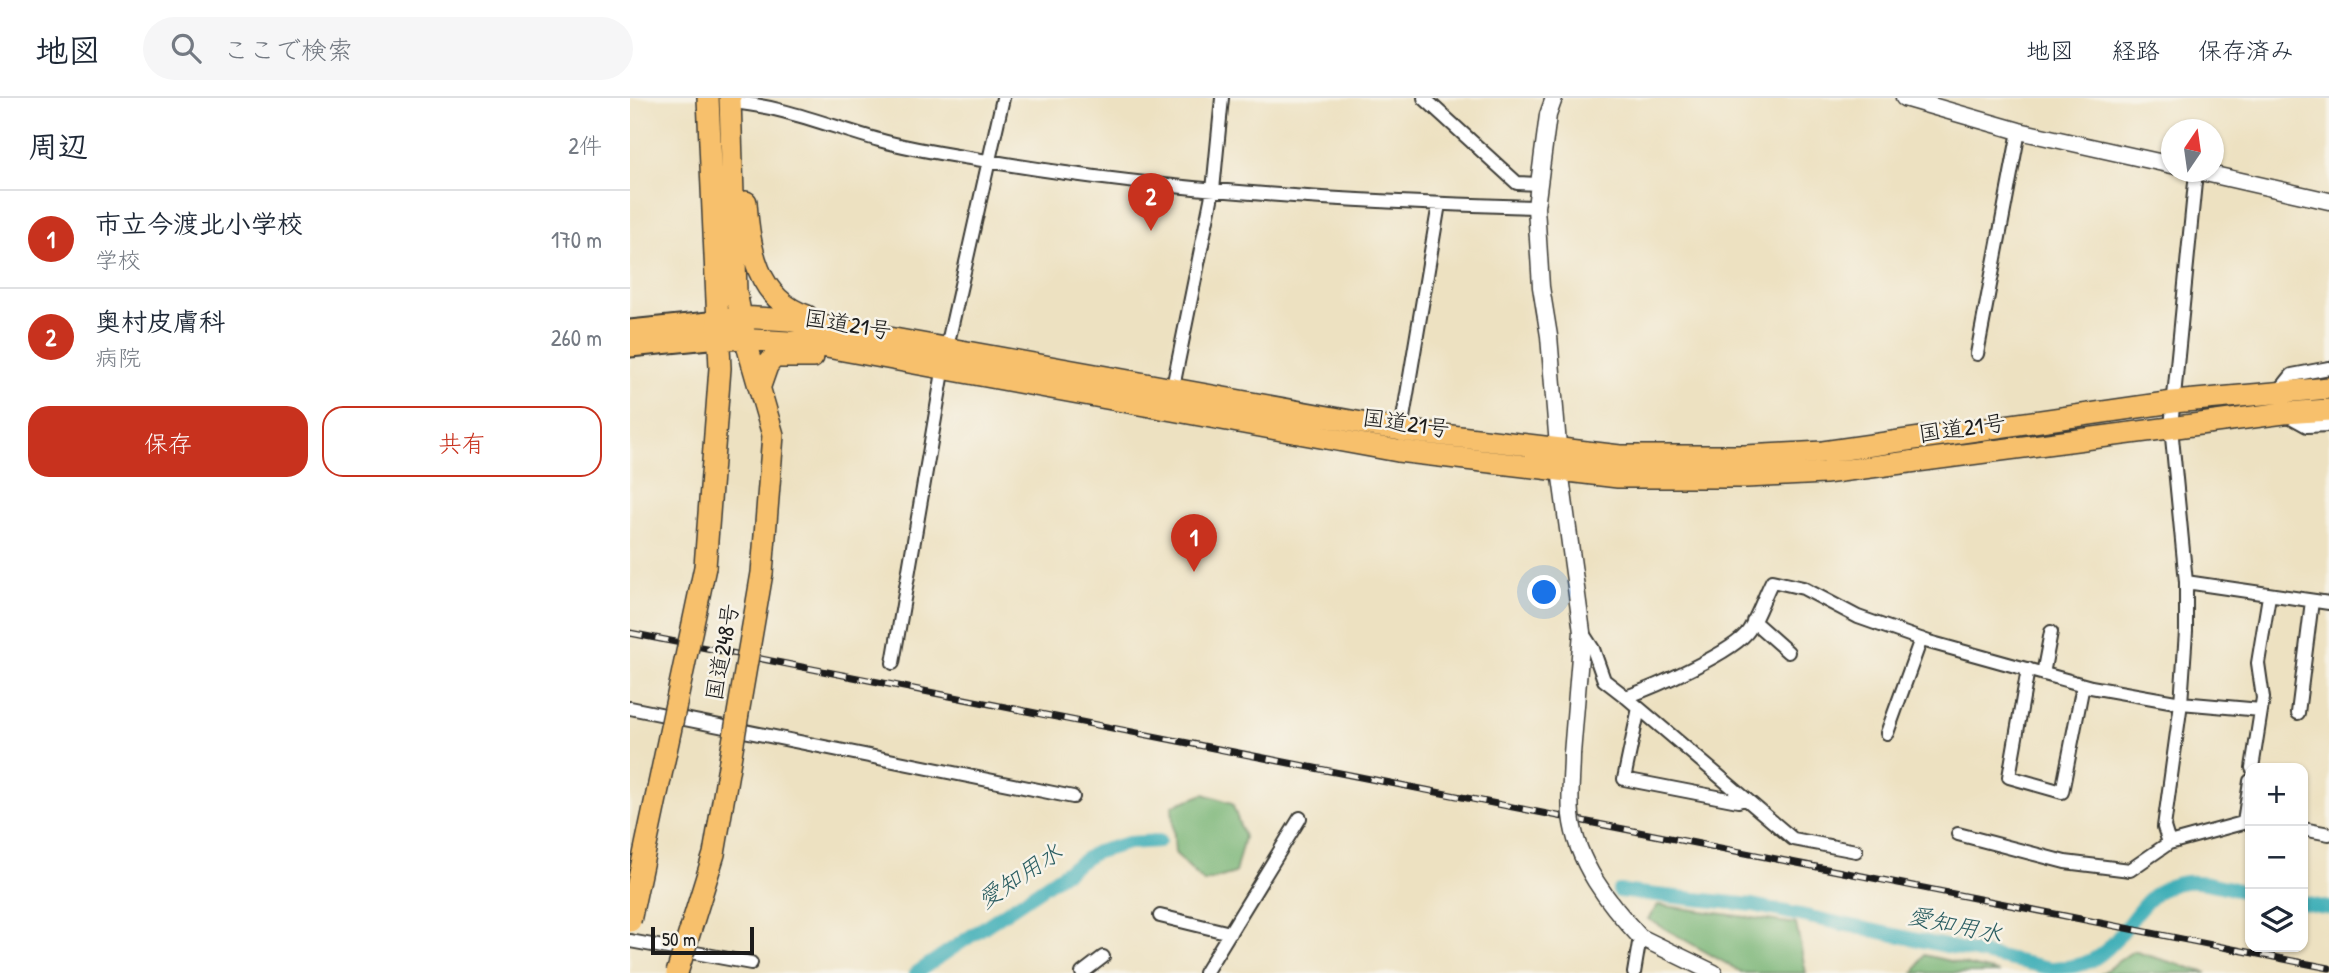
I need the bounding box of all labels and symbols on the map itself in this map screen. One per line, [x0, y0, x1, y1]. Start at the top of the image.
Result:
north arrow [2161, 119, 2224, 182]
pin: 2 [1128, 173, 1174, 231]
street label: 国道21号 [802, 301, 894, 346]
street label: 国道21号 [1360, 401, 1452, 444]
street label: 国道21号 [1916, 406, 2008, 449]
pin: 1 [1171, 514, 1217, 572]
your location [1527, 575, 1561, 609]
street label: 国道248号 [698, 601, 745, 703]
water label: 愛知用水 [971, 835, 1068, 915]
water label: 愛知用水 [1905, 898, 2005, 950]
scale bar [651, 924, 754, 956]

